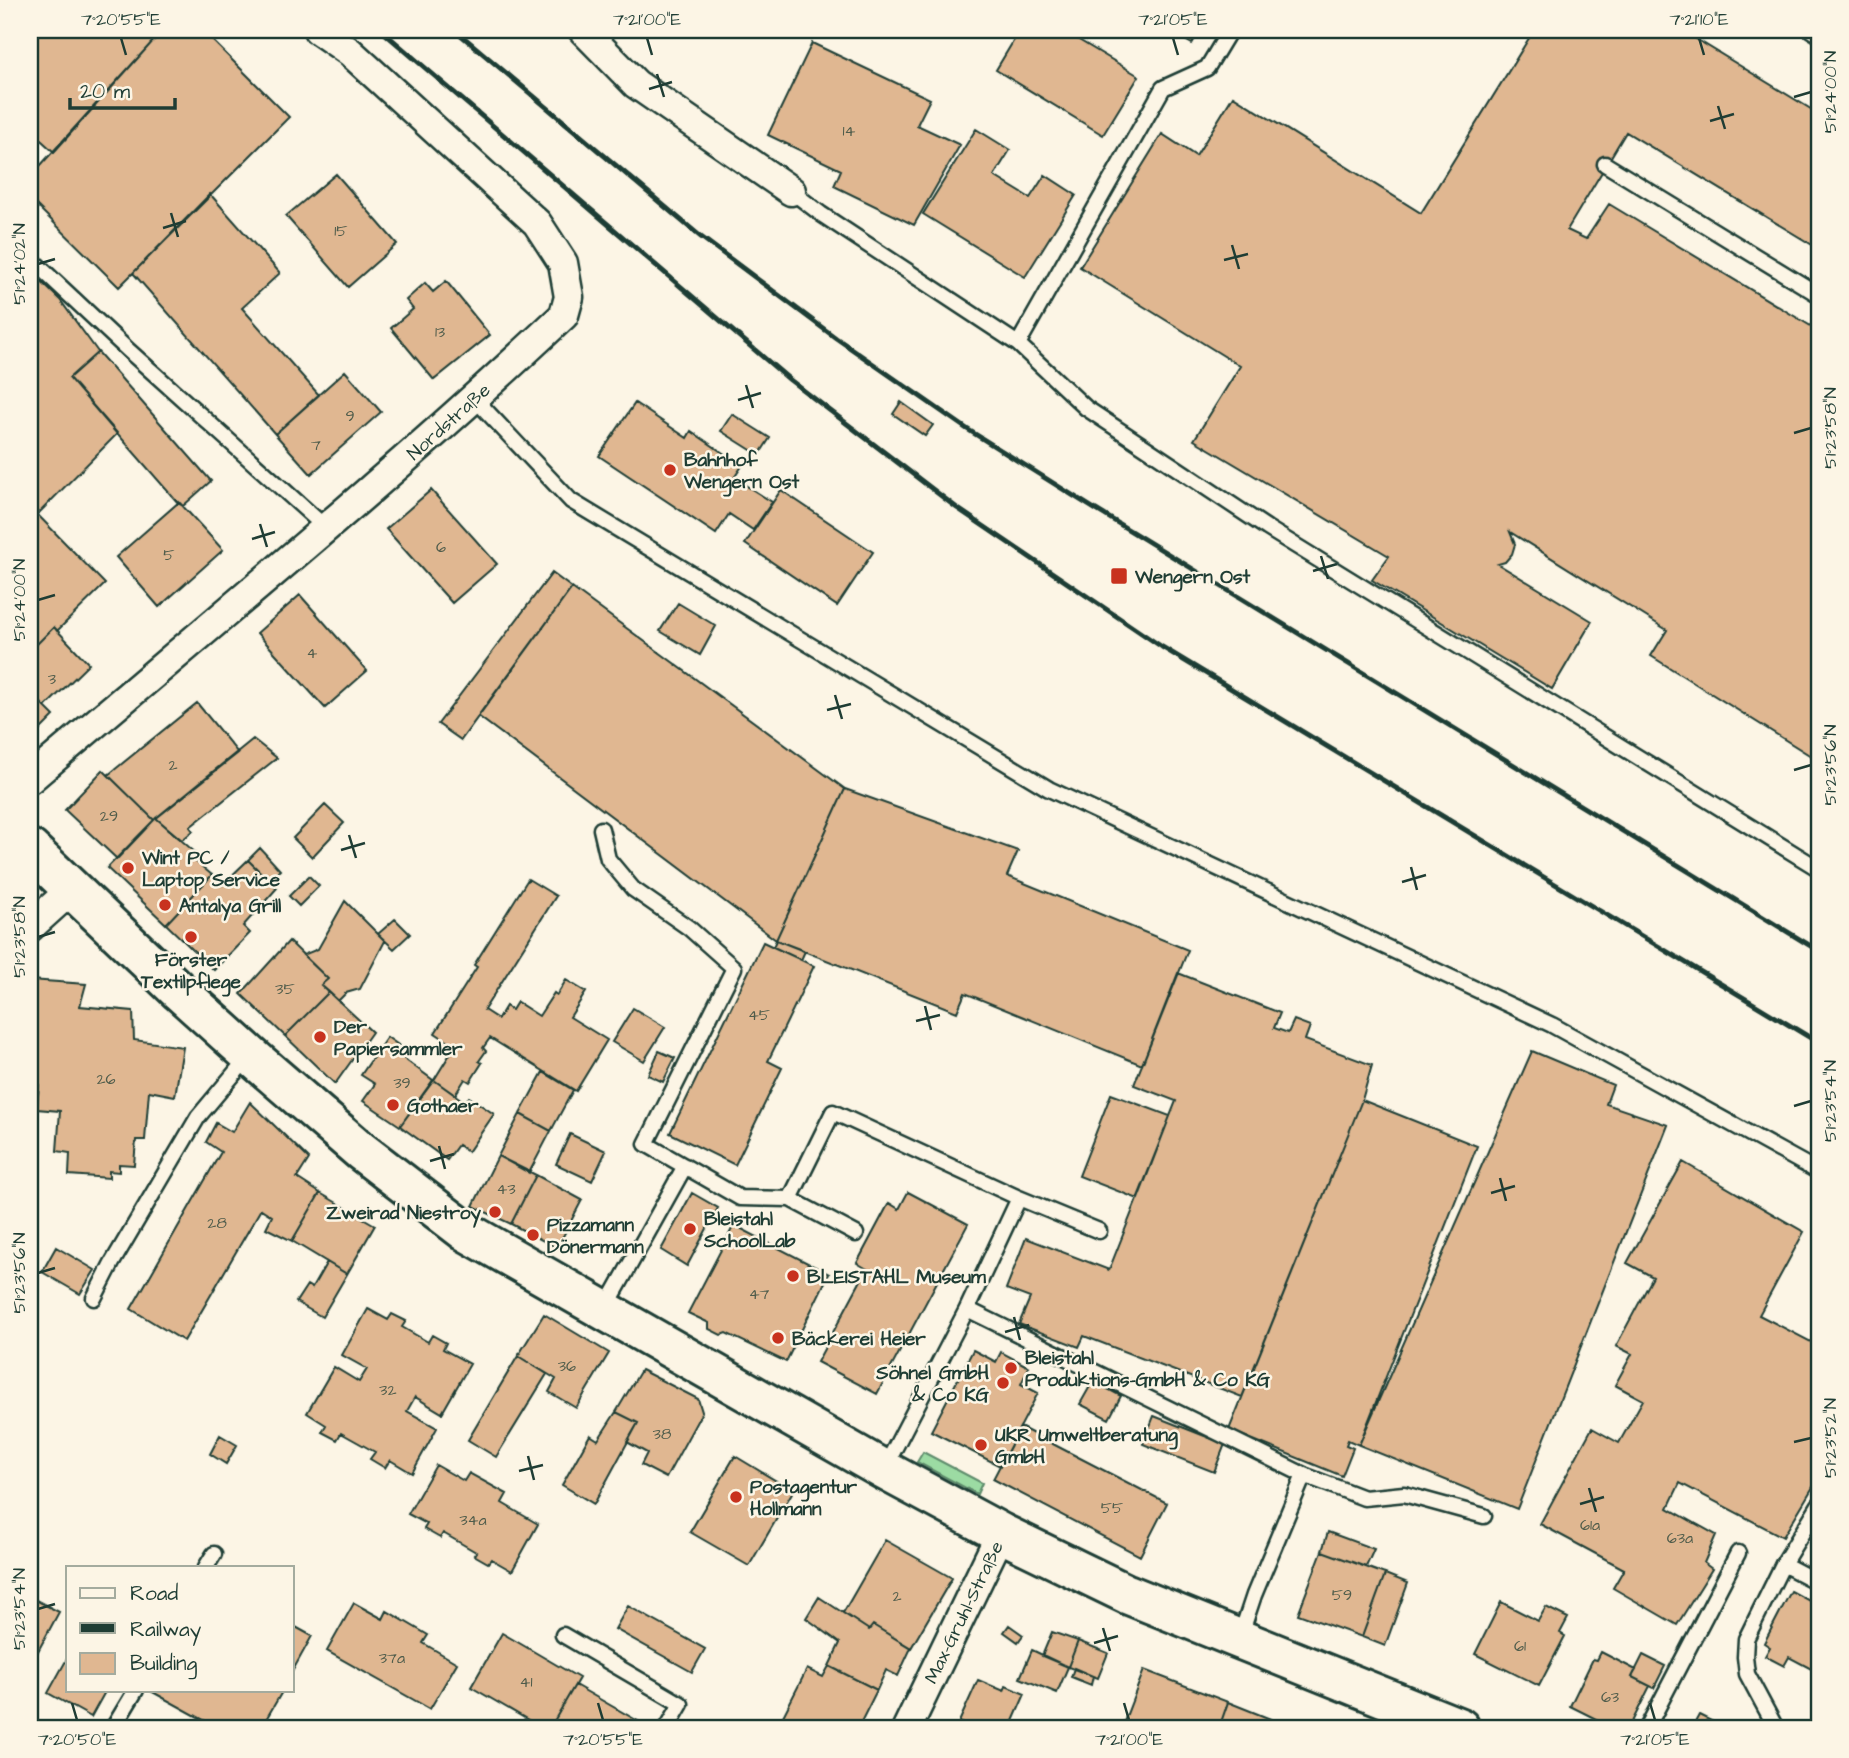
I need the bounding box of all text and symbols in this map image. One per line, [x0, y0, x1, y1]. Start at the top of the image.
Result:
text: 7°20'55"E [81, 7, 161, 32]
text: 7°21'00"E [613, 7, 681, 32]
text: 7°21'05"E [1138, 7, 1208, 32]
text: 7°21'10"E [1669, 7, 1729, 32]
text: 51°24'00"N [1818, 51, 1843, 133]
scale bar [70, 66, 175, 110]
text: 20 m [80, 77, 131, 106]
house number: 14 [843, 120, 856, 142]
house number: 15 [334, 220, 348, 242]
text: 51°24'02"N [7, 223, 32, 305]
house number: 13 [435, 321, 445, 343]
street label: Nordstraße [401, 377, 497, 467]
text: 51°23'58"N [1818, 387, 1843, 469]
house number: 9 [345, 405, 355, 427]
house number: 7 [311, 434, 321, 456]
place label: Bahnhof Wengern Ost [683, 447, 800, 497]
marker: Bahnhof Wengern Ost [662, 462, 678, 478]
house number: 6 [436, 536, 446, 558]
house number: 5 [163, 544, 175, 566]
text: 51°24'00"N [7, 559, 32, 641]
place label: Wengern Ost [1134, 564, 1251, 592]
marker: Wengern Ost [1109, 566, 1129, 586]
house number: 4 [307, 642, 318, 664]
house number: 3 [48, 668, 56, 690]
text: 51°23'56"N [1818, 725, 1843, 805]
house number: 2 [168, 754, 178, 776]
house number: 29 [100, 805, 118, 827]
place label: Wint PC / Laptop Service [141, 845, 281, 894]
marker: Wint PC / Laptop Service [120, 860, 136, 876]
place label: Antalya Grill [179, 893, 281, 921]
text: 51°23'58"N [7, 896, 32, 978]
marker: Antalya Grill [157, 897, 173, 913]
marker: Förster Textilpflege [183, 929, 199, 945]
place label: Förster Textilpflege [140, 947, 242, 997]
house number: 35 [275, 978, 295, 1000]
house number: 45 [748, 1004, 771, 1026]
place label: Der Papiersammler [334, 1014, 463, 1063]
marker: Der Papiersammler [312, 1029, 328, 1045]
text: 51°23'54"N [1818, 1060, 1843, 1142]
house number: 26 [96, 1068, 116, 1090]
house number: 39 [393, 1072, 411, 1094]
place label: Gothaer [407, 1093, 479, 1120]
marker: Gothaer [385, 1097, 401, 1113]
house number: 43 [496, 1178, 516, 1200]
place label: Zweirad Niestroy [326, 1200, 482, 1228]
marker: Zweirad Niestroy [487, 1204, 503, 1220]
place label: Bleistahl SchoolLab [703, 1206, 796, 1255]
house number: 28 [207, 1212, 227, 1234]
place label: Pizzamann Dönermann [547, 1212, 644, 1261]
marker: Bleistahl SchoolLab [682, 1221, 698, 1237]
marker: Pizzamann Dönermann [525, 1227, 541, 1243]
text: 51°23'56"N [7, 1233, 32, 1313]
place label: BLEISTAHL Museum [807, 1264, 987, 1291]
marker: BLEISTAHL Museum [785, 1268, 801, 1284]
house number: 47 [749, 1283, 770, 1305]
place label: Bäckerei Heier [792, 1326, 926, 1353]
marker: Bäckerei Heier [770, 1330, 786, 1346]
place label: Bleistahl Produktions-GmbH & Co KG [1025, 1345, 1271, 1394]
house number: 36 [558, 1355, 576, 1377]
place label: Söhnel GmbH & Co KG [875, 1360, 990, 1409]
marker: Bleistahl Produktions-GmbH & Co KG [1003, 1360, 1019, 1376]
marker: Söhnel GmbH & Co KG [995, 1375, 1011, 1391]
house number: 32 [379, 1379, 397, 1401]
text: 51°23'52"N [1818, 1398, 1843, 1478]
place label: UKR Umweltberatung GmbH [995, 1422, 1178, 1471]
house number: 38 [653, 1423, 671, 1445]
marker: UKR Umweltberatung GmbH [973, 1437, 989, 1453]
place label: Postagentur Hollmann [750, 1474, 858, 1523]
marker: Postagentur Hollmann [728, 1489, 744, 1505]
house number: 55 [1101, 1497, 1124, 1519]
house number: 34a [459, 1509, 487, 1531]
house number: 61a [1580, 1514, 1600, 1536]
house number: 63a [1667, 1527, 1693, 1549]
street label: Max-Gruhl-Straße [918, 1537, 1011, 1689]
legend [66, 1566, 294, 1692]
text: 51°23'54"N [7, 1568, 32, 1650]
text: Road [130, 1579, 178, 1608]
house number: 59 [1332, 1584, 1352, 1606]
house number: 2 [892, 1585, 902, 1607]
text: Railway [130, 1615, 202, 1646]
house number: 61 [1514, 1635, 1526, 1657]
house number: 37a [379, 1647, 405, 1669]
text: Building [130, 1649, 198, 1680]
house number: 41 [520, 1671, 532, 1693]
house number: 63 [1601, 1686, 1619, 1708]
text: 7°20'50"E [38, 1727, 117, 1752]
text: 7°20'55"E [563, 1727, 643, 1752]
text: 7°21'00"E [1095, 1727, 1163, 1752]
text: 7°21'05"E [1620, 1727, 1690, 1752]

